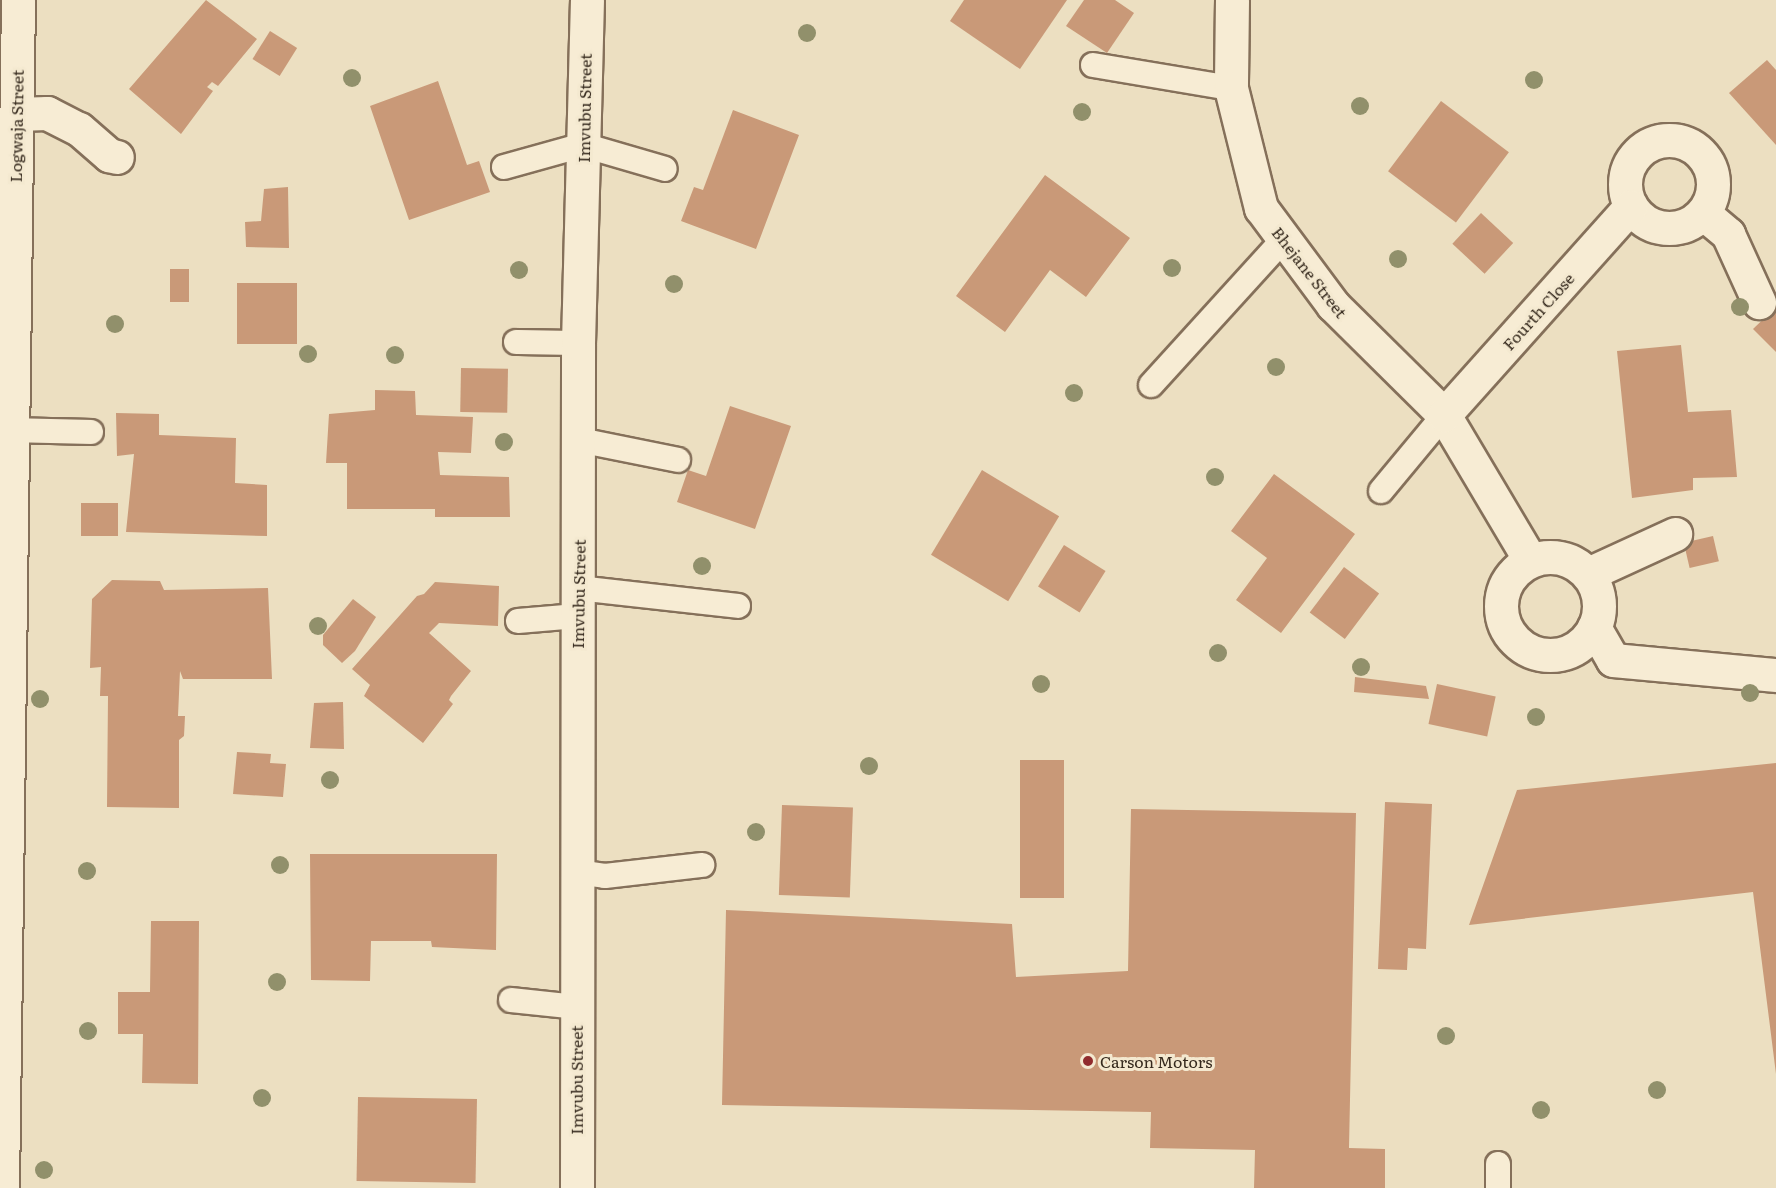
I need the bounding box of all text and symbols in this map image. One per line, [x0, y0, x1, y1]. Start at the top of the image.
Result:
street label: Imvubu Street [573, 53, 595, 163]
street label: Logwaja Street [5, 69, 27, 183]
street label: Bhejane Street [1268, 223, 1352, 321]
street label: Fourth Close [1498, 268, 1578, 354]
street label: Imvubu Street [567, 539, 589, 649]
street label: Imvubu Street [566, 1025, 586, 1135]
place label: Carson Motors [1100, 1051, 1213, 1071]
marker: Carson Motors [1081, 1054, 1095, 1068]

